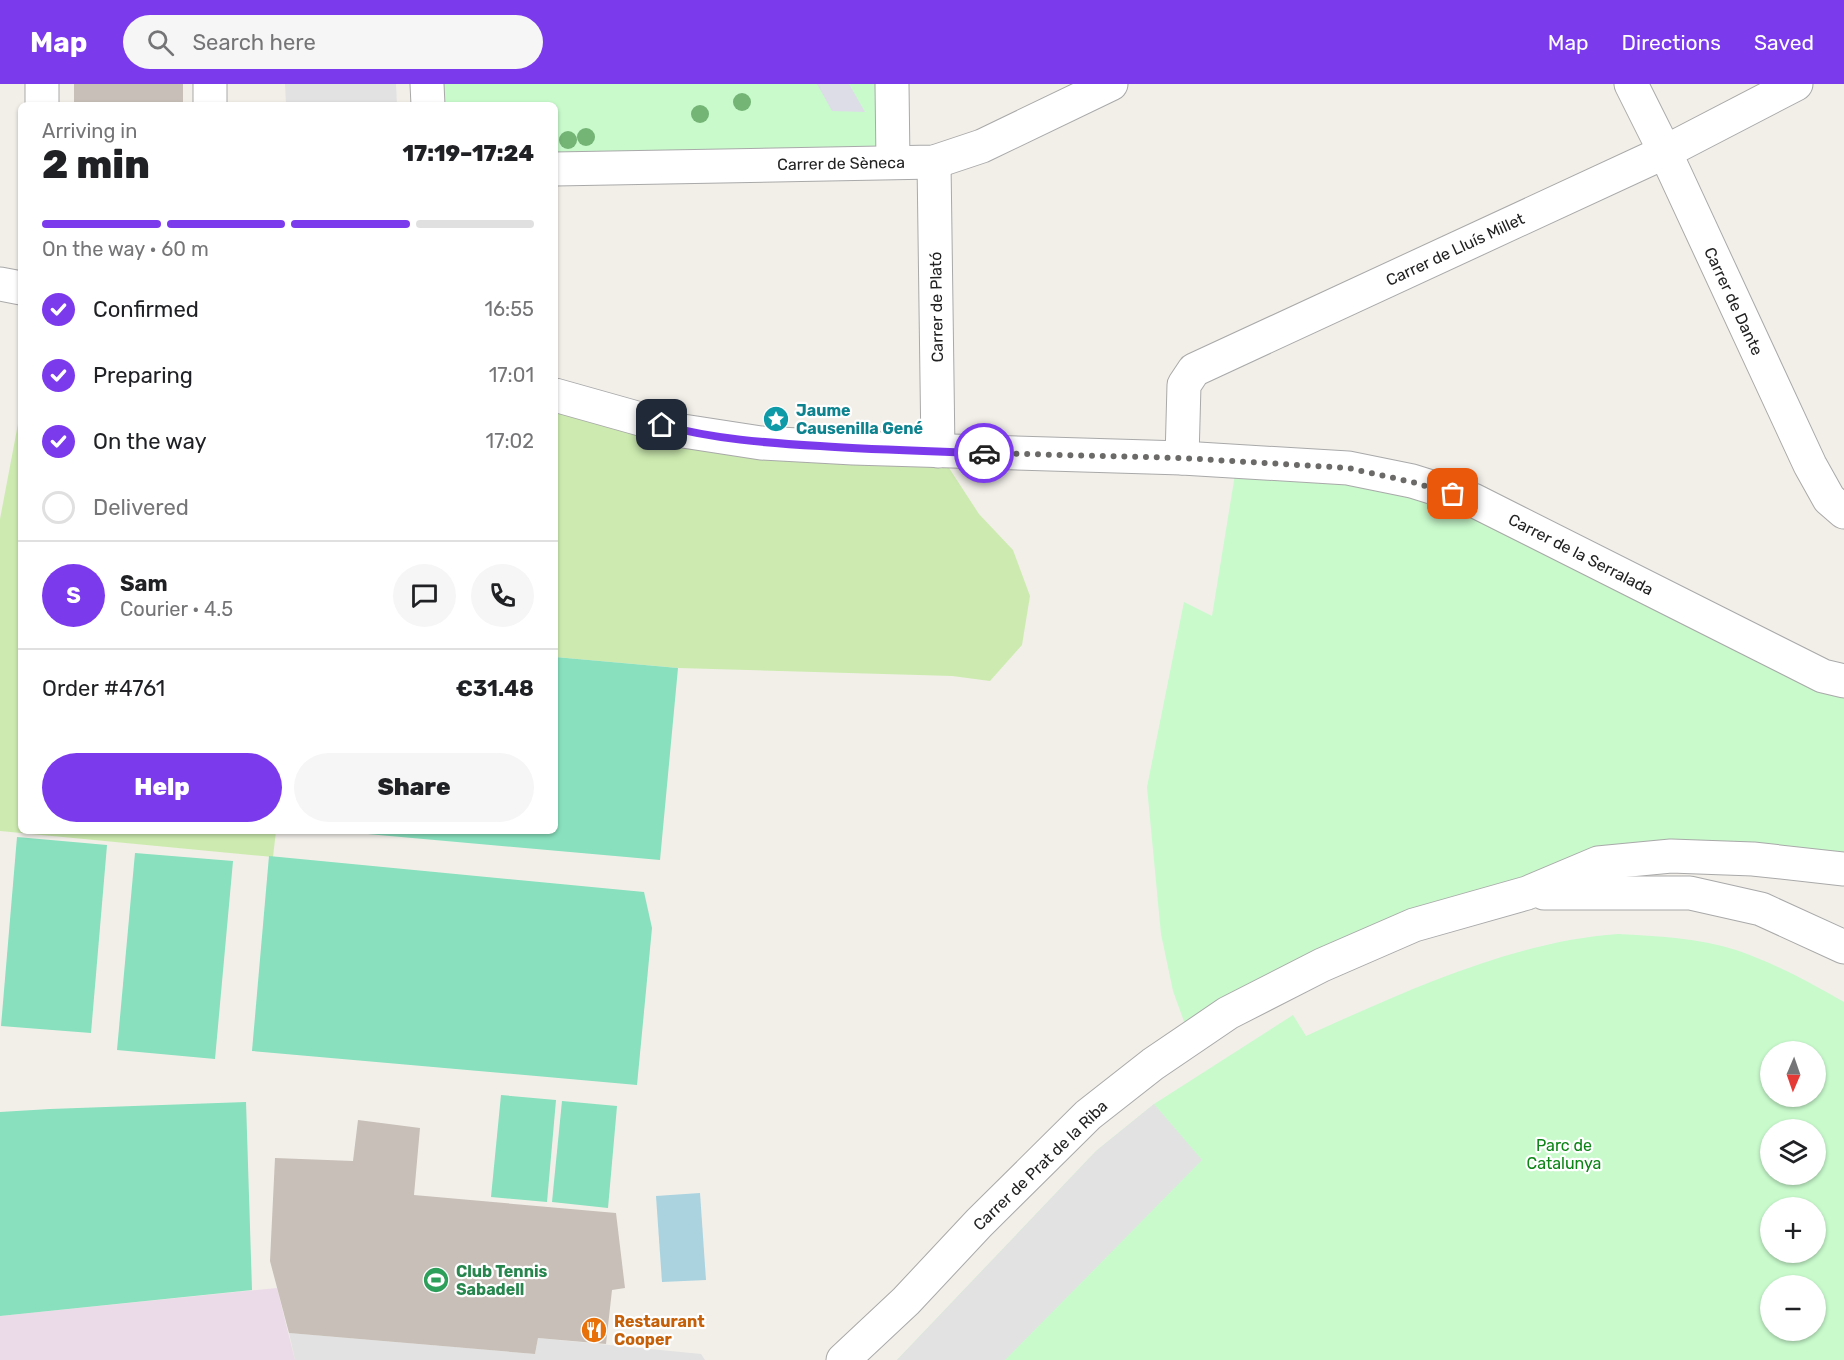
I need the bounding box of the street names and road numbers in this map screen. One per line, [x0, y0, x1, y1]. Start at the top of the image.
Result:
street label: Carrer de Sèneca [777, 153, 905, 174]
street label: Carrer de Lluís Millet [1383, 209, 1527, 290]
street label: Carrer de Dante [1700, 244, 1767, 358]
street label: Carrer de Plató [926, 251, 947, 363]
street label: Carrer de la Serralada [1505, 510, 1656, 599]
street label: Carrer de Prat de la Riba [969, 1096, 1111, 1235]

